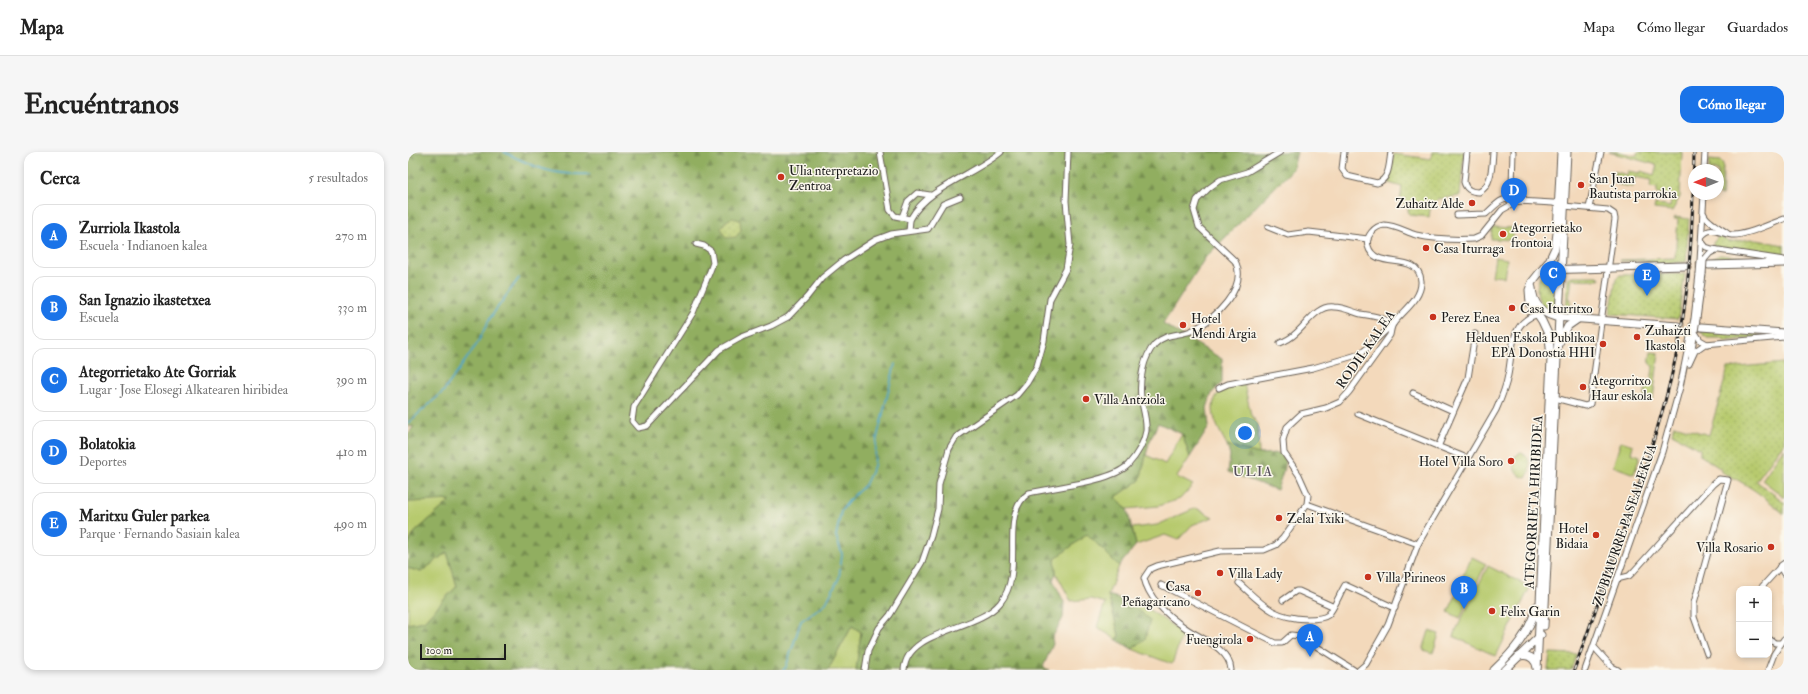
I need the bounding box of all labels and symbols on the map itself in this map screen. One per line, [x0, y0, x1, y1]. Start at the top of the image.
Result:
place label: Ulia nterpretazio Zentroa [789, 163, 878, 194]
north arrow [1688, 164, 1724, 200]
place label: San Juan Bautista parrokia [1589, 171, 1677, 203]
marker: Ulia nterpretazio Zentroa [776, 172, 786, 182]
pin: D [1501, 178, 1527, 211]
marker: San Juan Bautista parrokia [1576, 180, 1586, 190]
place label: Zuhaitz Alde [1395, 196, 1465, 212]
marker: Zuhaitz Alde [1467, 198, 1477, 208]
place label: Ategorrietako frontoia [1510, 220, 1582, 251]
marker: Ategorrietako frontoia [1498, 229, 1508, 239]
place label: Casa Iturraga [1434, 241, 1505, 257]
marker: Casa Iturraga [1421, 243, 1431, 253]
pin: C [1540, 261, 1566, 294]
pin: E [1634, 263, 1660, 296]
place label: Casa Iturritxo [1520, 301, 1593, 317]
marker: Casa Iturritxo [1507, 303, 1517, 313]
street label: RODIL KALEA [1333, 307, 1399, 392]
place label: Perez Enea [1441, 310, 1500, 326]
place label: Hotel Mendi Argia [1191, 311, 1257, 342]
marker: Perez Enea [1428, 312, 1438, 322]
marker: Hotel Mendi Argia [1178, 320, 1188, 330]
place label: Zuhaizti Ikastola [1645, 323, 1692, 354]
place label: Helduen Eskola Publikoa EPA Donostia HHI [1465, 330, 1596, 361]
marker: Zuhaizti Ikastola [1632, 332, 1642, 342]
marker: Helduen Eskola Publikoa EPA Donostia HHI [1598, 339, 1608, 349]
place label: Ategorritxo Haur eskola [1590, 373, 1653, 404]
marker: Ategorritxo Haur eskola [1578, 382, 1588, 392]
place label: Villa Antziola [1094, 392, 1166, 408]
marker: Villa Antziola [1081, 394, 1091, 404]
street label: ATEGORRIETA HIRIBIDEA [1521, 414, 1547, 590]
your location [1235, 423, 1255, 443]
street label: ZUBIAURRE PASEALEKUA [1590, 441, 1661, 609]
place label: Hotel Villa Soro [1419, 454, 1503, 470]
marker: Hotel Villa Soro [1506, 456, 1516, 466]
district label: ULIA [1233, 463, 1273, 480]
place label: Zelai Txiki [1287, 511, 1345, 527]
marker: Zelai Txiki [1274, 513, 1284, 523]
place label: Hotel Bidaia [1556, 521, 1589, 552]
marker: Hotel Bidaia [1591, 530, 1601, 540]
place label: Villa Rosario [1696, 540, 1763, 556]
marker: Villa Rosario [1766, 542, 1776, 552]
place label: Villa Lady [1228, 566, 1283, 583]
marker: Villa Lady [1215, 568, 1225, 578]
place label: Villa Pirineos [1376, 570, 1446, 586]
marker: Villa Pirineos [1363, 572, 1373, 582]
pin: B [1451, 576, 1477, 609]
place label: Casa Peñagaricano [1122, 579, 1191, 610]
marker: Casa Peñagaricano [1193, 588, 1203, 598]
place label: Felix Garin [1500, 604, 1560, 620]
marker: Felix Garin [1487, 606, 1497, 616]
pin: A [1297, 624, 1323, 657]
place label: Fuengirola [1186, 632, 1243, 648]
marker: Fuengirola [1245, 634, 1255, 644]
scale bar [420, 642, 506, 661]

